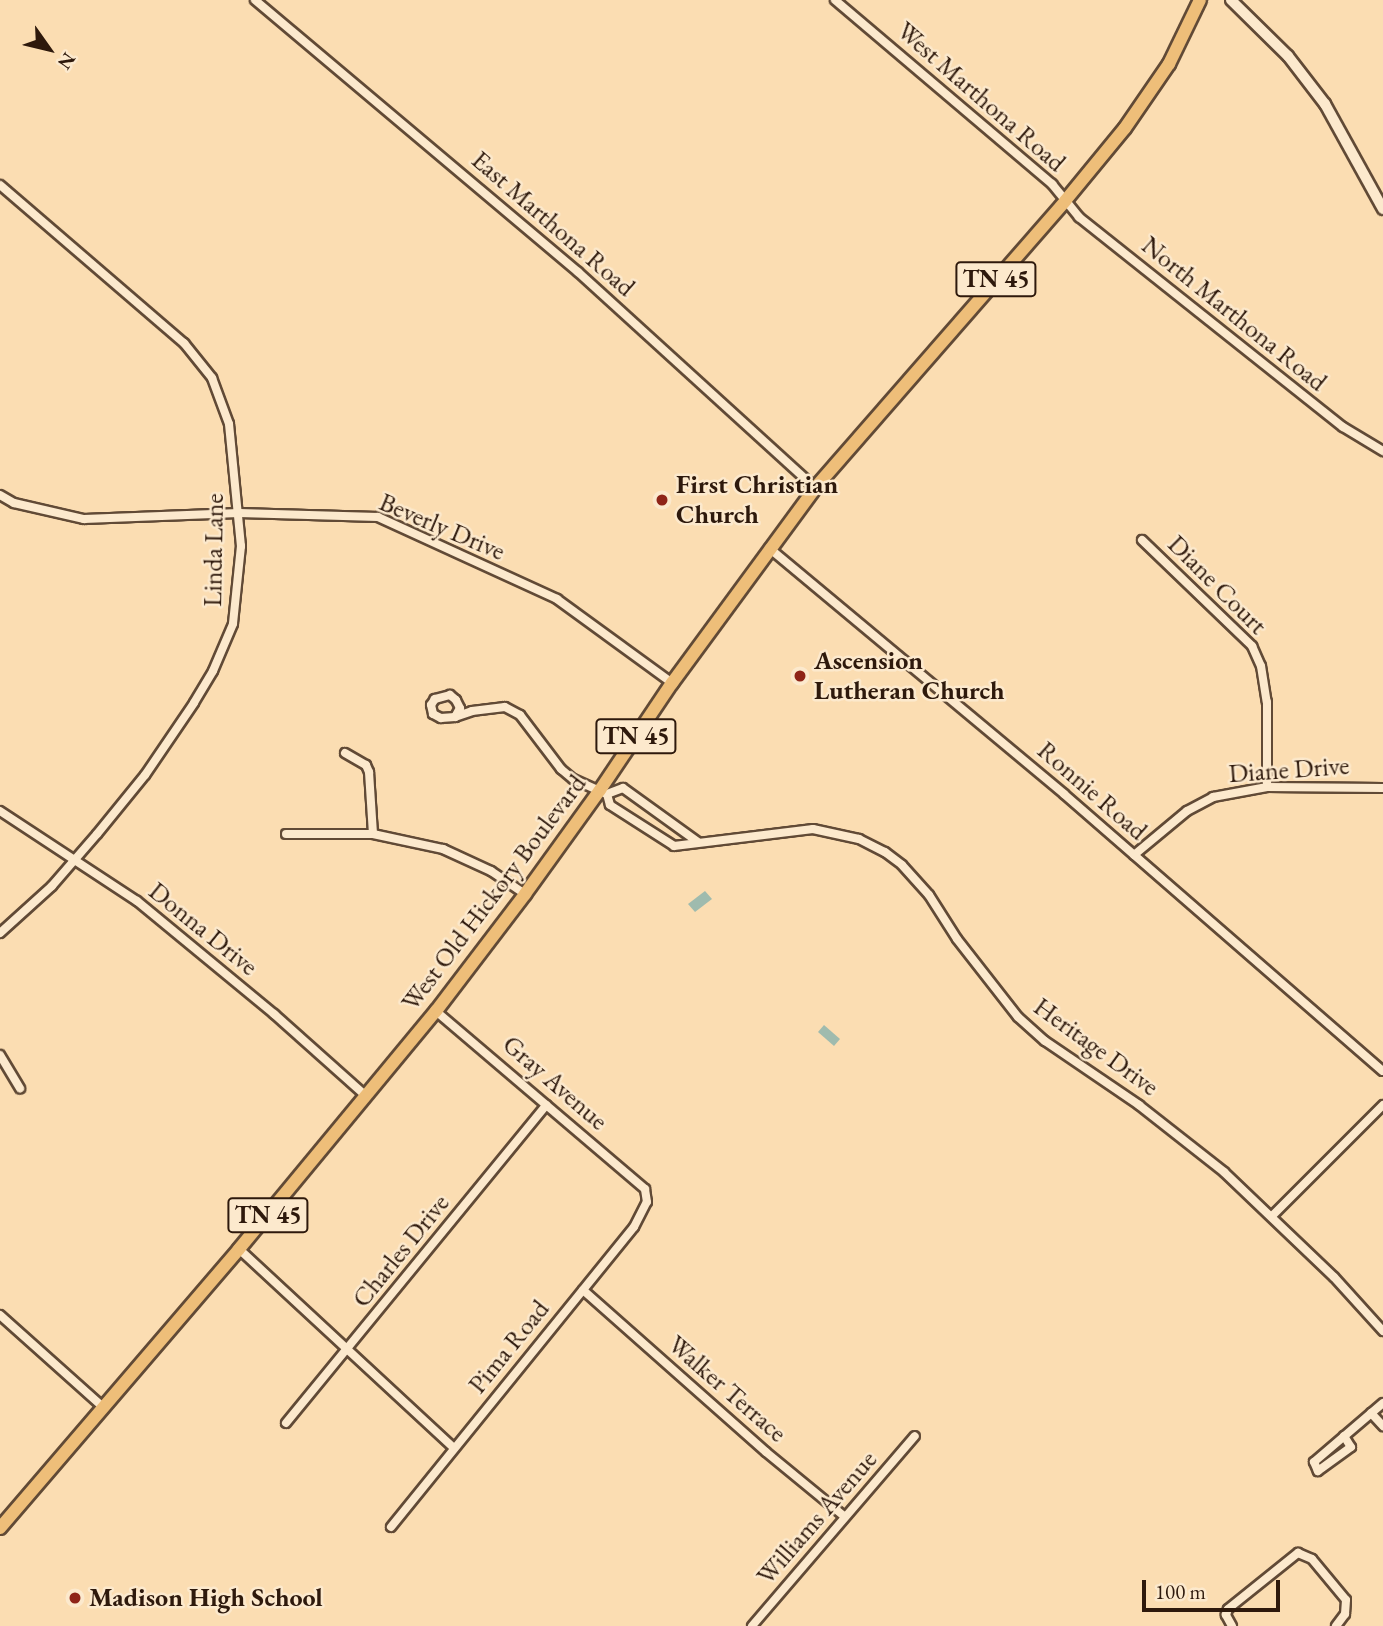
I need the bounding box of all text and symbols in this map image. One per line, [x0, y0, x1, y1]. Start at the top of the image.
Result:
north arrow [14, 14, 84, 84]
street label: West Marthona Road [890, 15, 1072, 179]
text: N [52, 48, 81, 74]
street label: East Marthona Road [465, 145, 641, 303]
street label: North Marthona Road [1135, 230, 1333, 398]
road number: TN 45 [954, 258, 1038, 300]
place label: First Christian Church [676, 469, 838, 530]
street label: Beverly Drive [375, 487, 509, 567]
marker: First Christian Church [654, 492, 670, 508]
street label: Linda Lane [197, 493, 231, 607]
street label: Diane Court [1161, 529, 1273, 641]
place label: Ascension Lutheran Church [814, 645, 1004, 706]
marker: Ascension Lutheran Church [792, 668, 808, 684]
road number: TN 45 [594, 716, 678, 756]
street label: Ronnie Road [1031, 735, 1153, 847]
street label: Diane Drive [1228, 750, 1350, 790]
street label: West Old Hickory Boulevard [395, 769, 593, 1017]
street label: Donna Drive [142, 876, 264, 982]
street label: Heritage Drive [1027, 991, 1165, 1103]
street label: Gray Avenue [496, 1029, 614, 1137]
street label: Charles Drive [346, 1188, 456, 1314]
road number: TN 45 [226, 1195, 310, 1236]
street label: Pima Road [462, 1294, 556, 1400]
street label: Walker Terrace [661, 1329, 793, 1449]
street label: Williams Avenue [750, 1445, 884, 1591]
scale bar [1145, 1566, 1283, 1610]
text: 100 m [1155, 1578, 1206, 1605]
place label: Madison High School [89, 1582, 323, 1614]
marker: Madison High School [67, 1590, 83, 1606]

